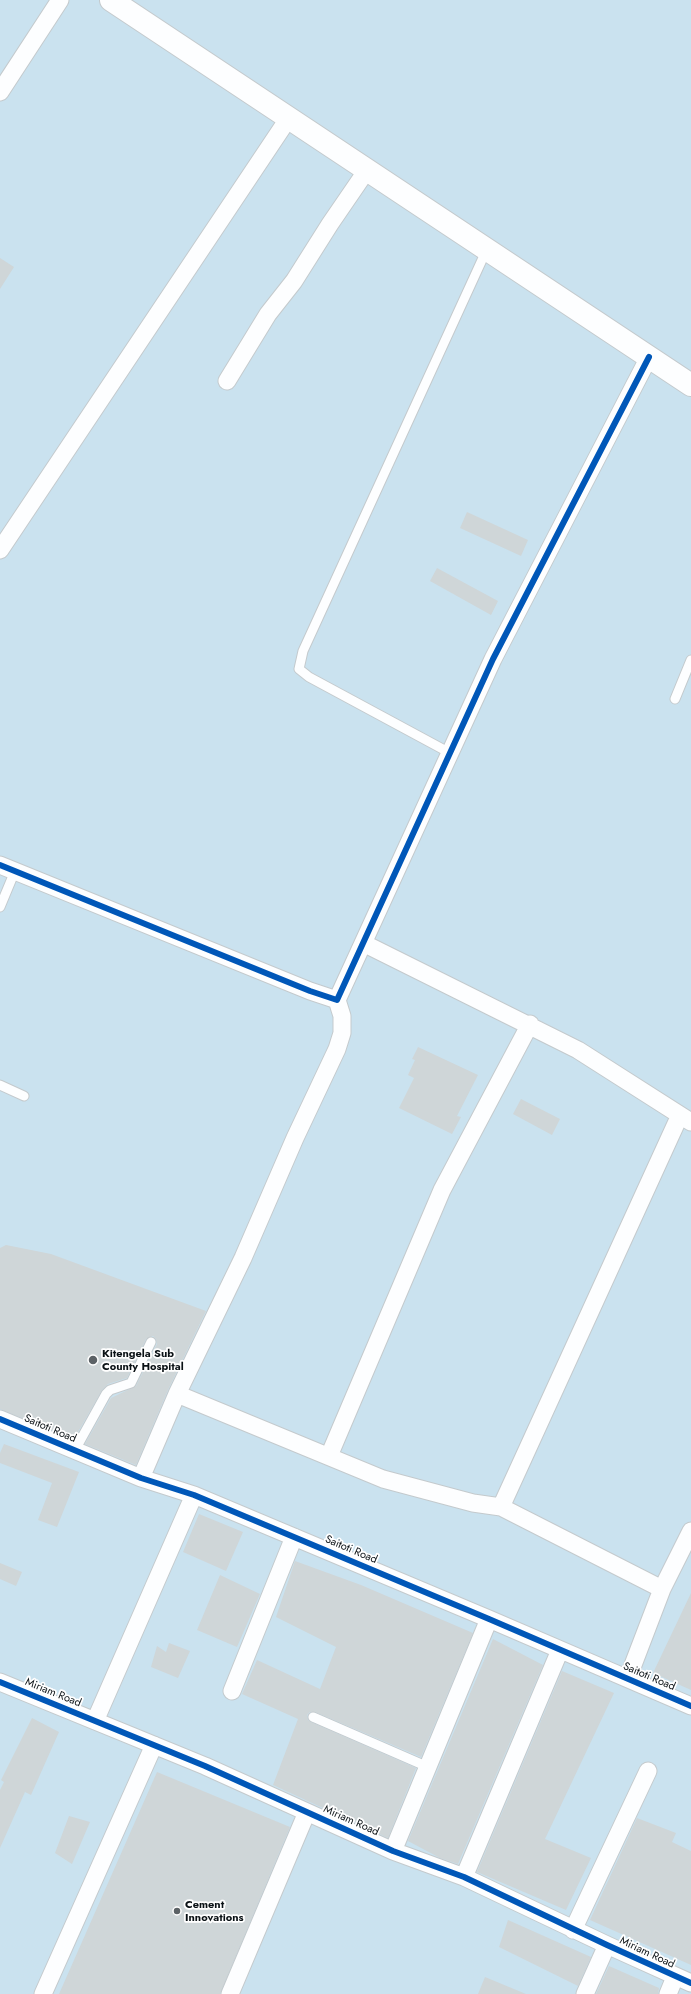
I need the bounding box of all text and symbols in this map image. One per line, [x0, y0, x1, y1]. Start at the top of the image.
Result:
place label: Kitengela Sub County Hospital [102, 1347, 184, 1373]
marker: Kitengela Sub County Hospital [87, 1354, 99, 1366]
street label: Saitoti Road [22, 1412, 78, 1446]
street label: Saitoti Road [323, 1533, 379, 1567]
street label: Saitoti Road [621, 1660, 677, 1694]
street label: Miriam Road [23, 1676, 83, 1710]
street label: Miriam Road [321, 1803, 381, 1839]
place label: Cement Innovations [185, 1898, 244, 1924]
marker: Cement Innovations [172, 1906, 182, 1916]
street label: Miriam Road [617, 1934, 677, 1972]

